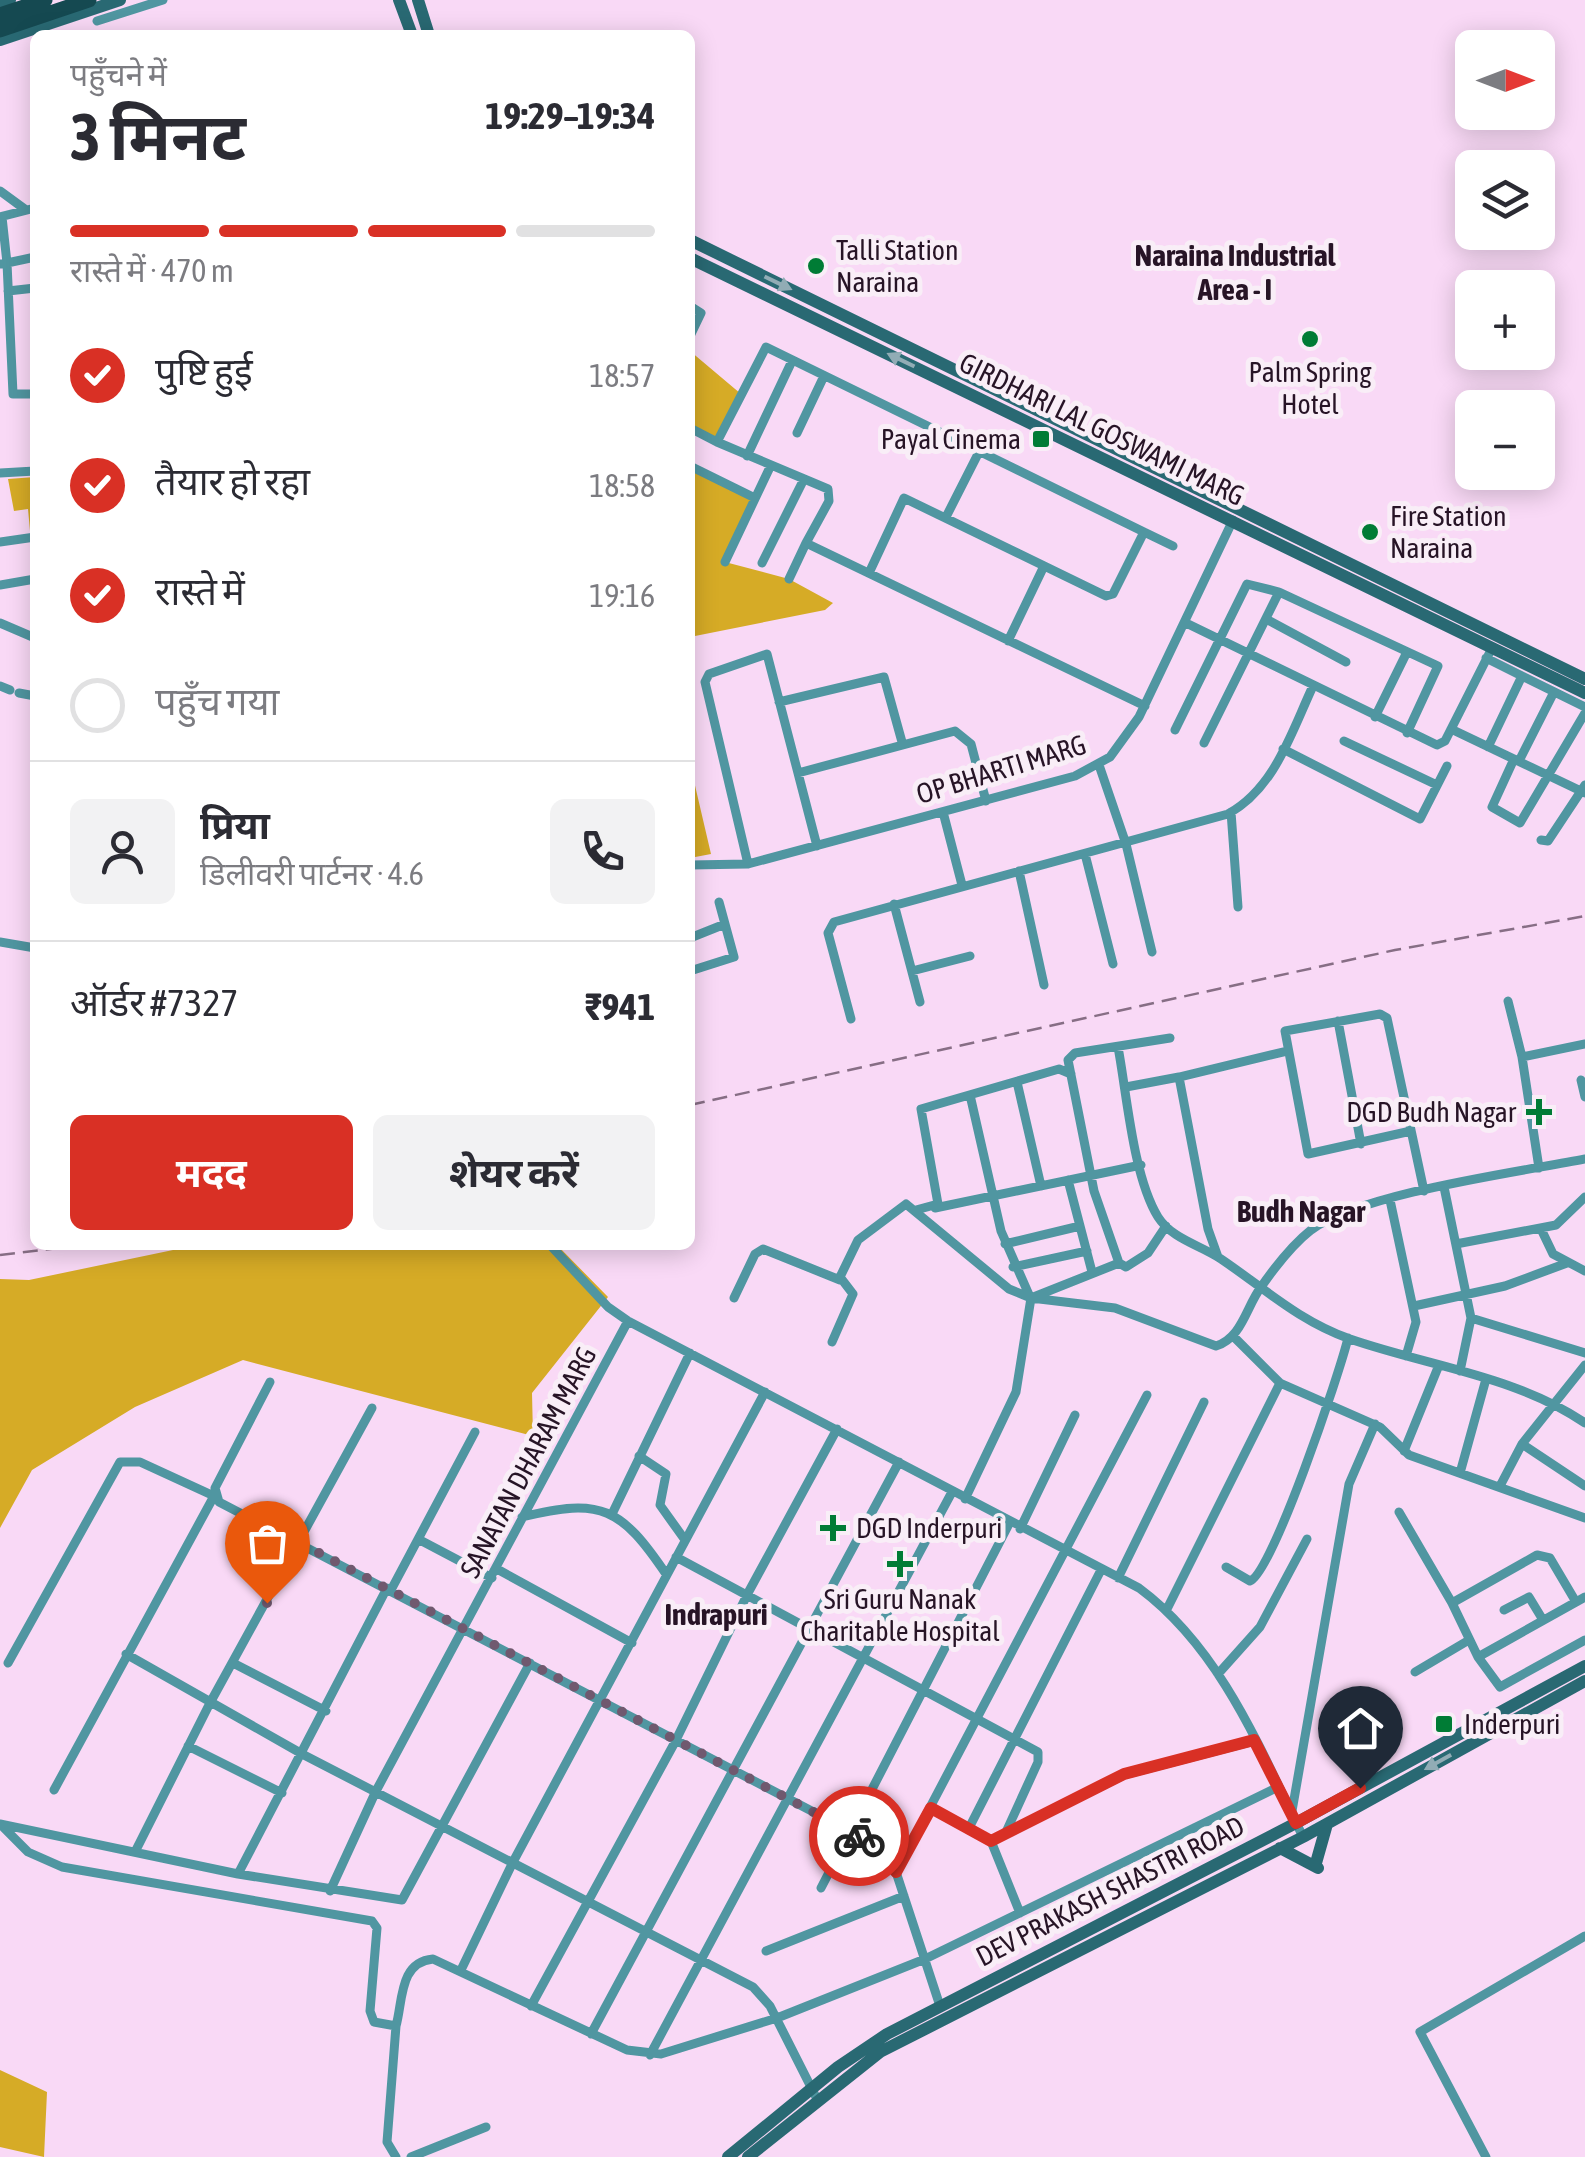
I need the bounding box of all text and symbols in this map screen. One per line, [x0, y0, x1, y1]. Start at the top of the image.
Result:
north arrow [1455, 30, 1555, 130]
map controls [1455, 30, 1555, 490]
text: पहुँचने में [70, 56, 167, 93]
text: 19:29–19:34 [485, 94, 655, 137]
text: 3 मिनट [70, 99, 246, 174]
button: layers [1455, 150, 1555, 250]
place label: Talli Station Naraina [836, 234, 959, 298]
district label: Naraina Industrial Area - I [1134, 238, 1337, 306]
text: रास्ते में · 470 m [70, 252, 234, 289]
marker: Talli Station Naraina [805, 255, 827, 277]
button: + [1455, 270, 1555, 370]
one-way arrow [763, 274, 792, 291]
marker: Palm Spring Hotel [1299, 328, 1321, 350]
street label: GIRDHARI LAL GOSWAMI MARG [954, 346, 1250, 512]
icon: check [70, 348, 125, 403]
text: पुष्टि हुई [155, 350, 253, 393]
one-way arrow [886, 352, 915, 369]
place label: Palm Spring Hotel [1249, 356, 1371, 420]
text: 18:57 [589, 357, 655, 394]
button: − [1455, 390, 1555, 490]
place label: Payal Cinema [881, 423, 1021, 455]
marker: Payal Cinema [1030, 428, 1052, 450]
icon: check [70, 458, 125, 513]
text: तैयार हो रहा [155, 460, 310, 503]
text: 18:58 [589, 467, 655, 504]
place label: Fire Station Naraina [1390, 500, 1507, 564]
marker: Fire Station Naraina [1359, 521, 1381, 543]
icon: check [70, 568, 125, 623]
text: रास्ते में [155, 570, 245, 613]
text: 19:16 [589, 577, 655, 614]
text: पहुँच गया [155, 680, 279, 723]
street label: OP BHARTI MARG [912, 728, 1090, 810]
button: person [70, 799, 175, 904]
button: phone [550, 799, 655, 904]
text: प्रिया [200, 804, 270, 847]
text: डिलीवरी पार्टनर · 4.6 [200, 855, 424, 892]
text: ऑर्डर #7327 [70, 981, 238, 1024]
text: ₹941 [585, 985, 655, 1028]
place label: DGD Budh Nagar [1346, 1096, 1517, 1128]
marker: DGD Budh Nagar [1526, 1099, 1552, 1125]
button: मदद [70, 1115, 353, 1230]
button: शेयर करें [373, 1115, 655, 1230]
district label: Budh Nagar [1237, 1194, 1366, 1228]
street label: SANATAN DHARAM MARG [454, 1341, 602, 1583]
pin [225, 1501, 310, 1604]
place label: DGD Inderpuri [856, 1512, 1003, 1544]
marker: DGD Inderpuri [820, 1515, 846, 1541]
icon: bag [240, 1516, 295, 1571]
marker: Sri Guru Nanak Charitable Hospital [887, 1551, 913, 1577]
place label: Sri Guru Nanak Charitable Hospital [800, 1583, 1000, 1647]
district label: Indrapuri [664, 1597, 768, 1631]
pin [1318, 1686, 1403, 1789]
icon: home [1333, 1701, 1388, 1756]
place label: Inderpuri [1464, 1708, 1560, 1740]
marker: Inderpuri [1433, 1713, 1455, 1735]
one-way arrow [1424, 1754, 1453, 1771]
courier [809, 1786, 909, 1886]
icon: bike [832, 1809, 887, 1864]
street label: DEV PRAKASH SHASTRI ROAD [971, 1810, 1249, 1972]

